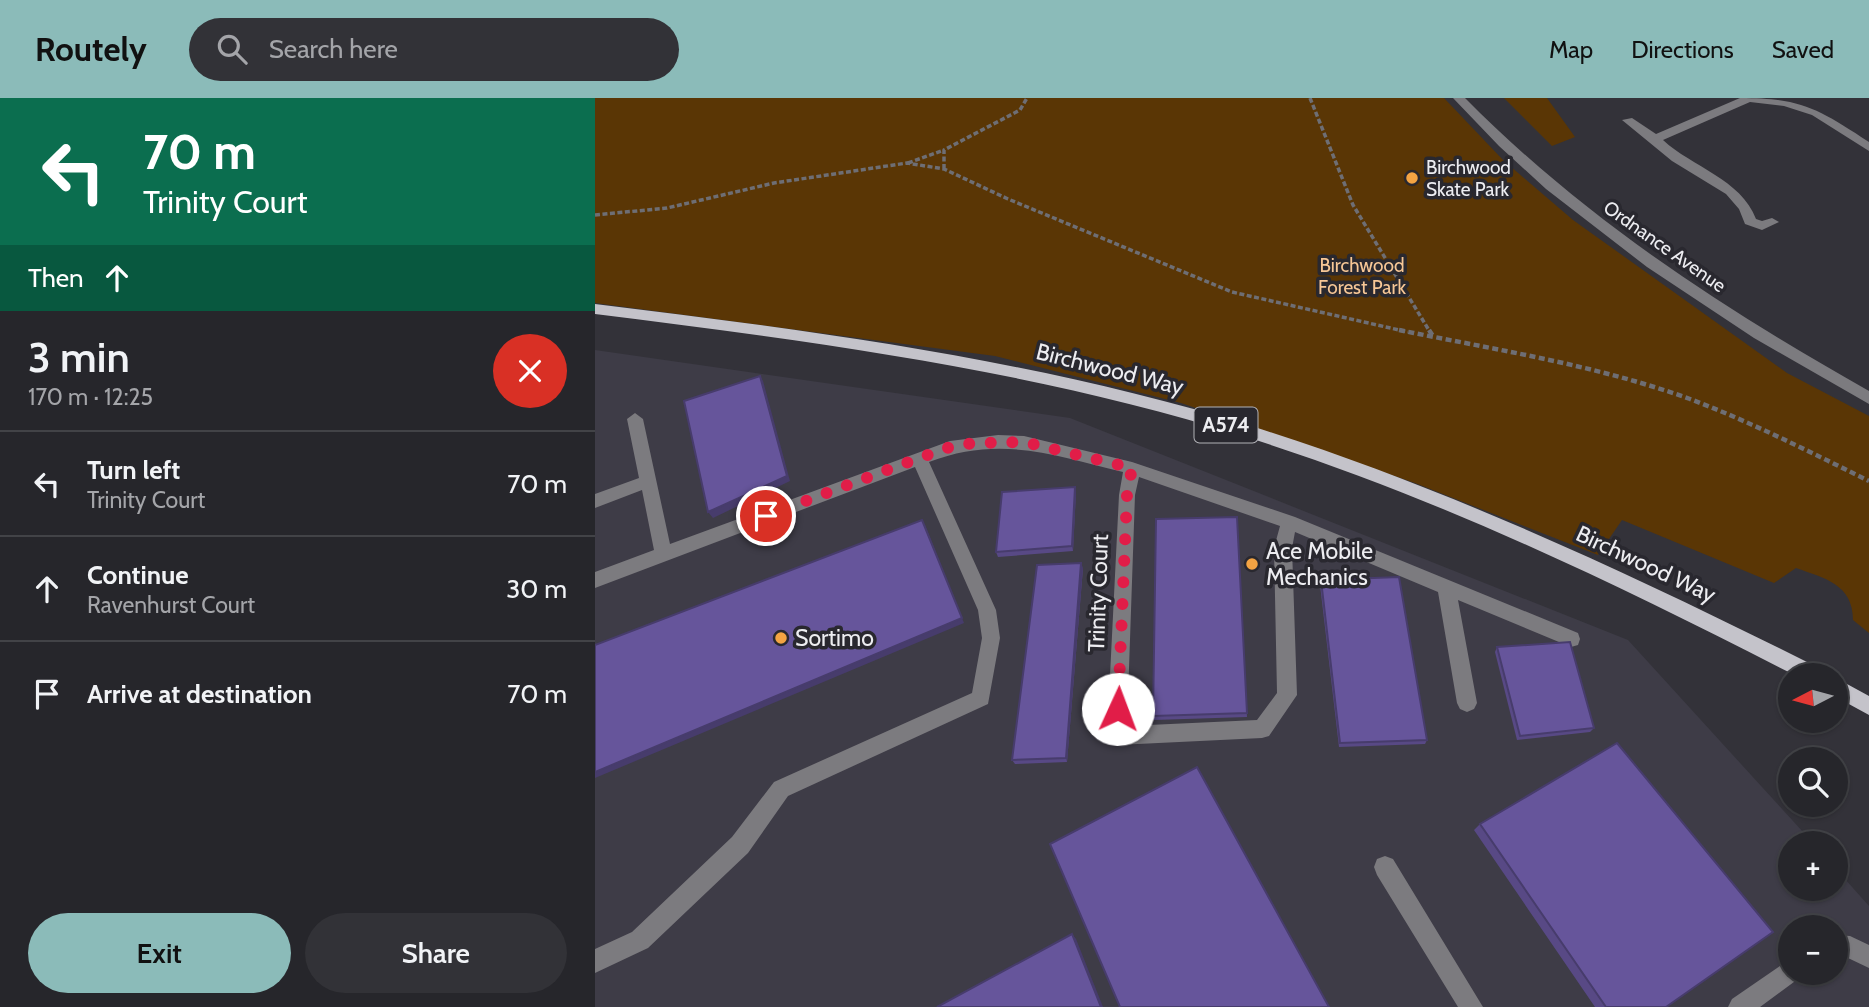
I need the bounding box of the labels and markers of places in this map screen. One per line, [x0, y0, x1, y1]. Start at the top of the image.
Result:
place label: Birchwood Skate Park [1426, 156, 1511, 201]
marker: Birchwood Skate Park [1404, 170, 1420, 186]
pin [736, 486, 796, 546]
place label: Ace Mobile Mechanics [1266, 537, 1373, 591]
marker: Ace Mobile Mechanics [1244, 556, 1260, 572]
place label: Sortimo [795, 624, 874, 652]
marker: Sortimo [773, 630, 789, 646]

